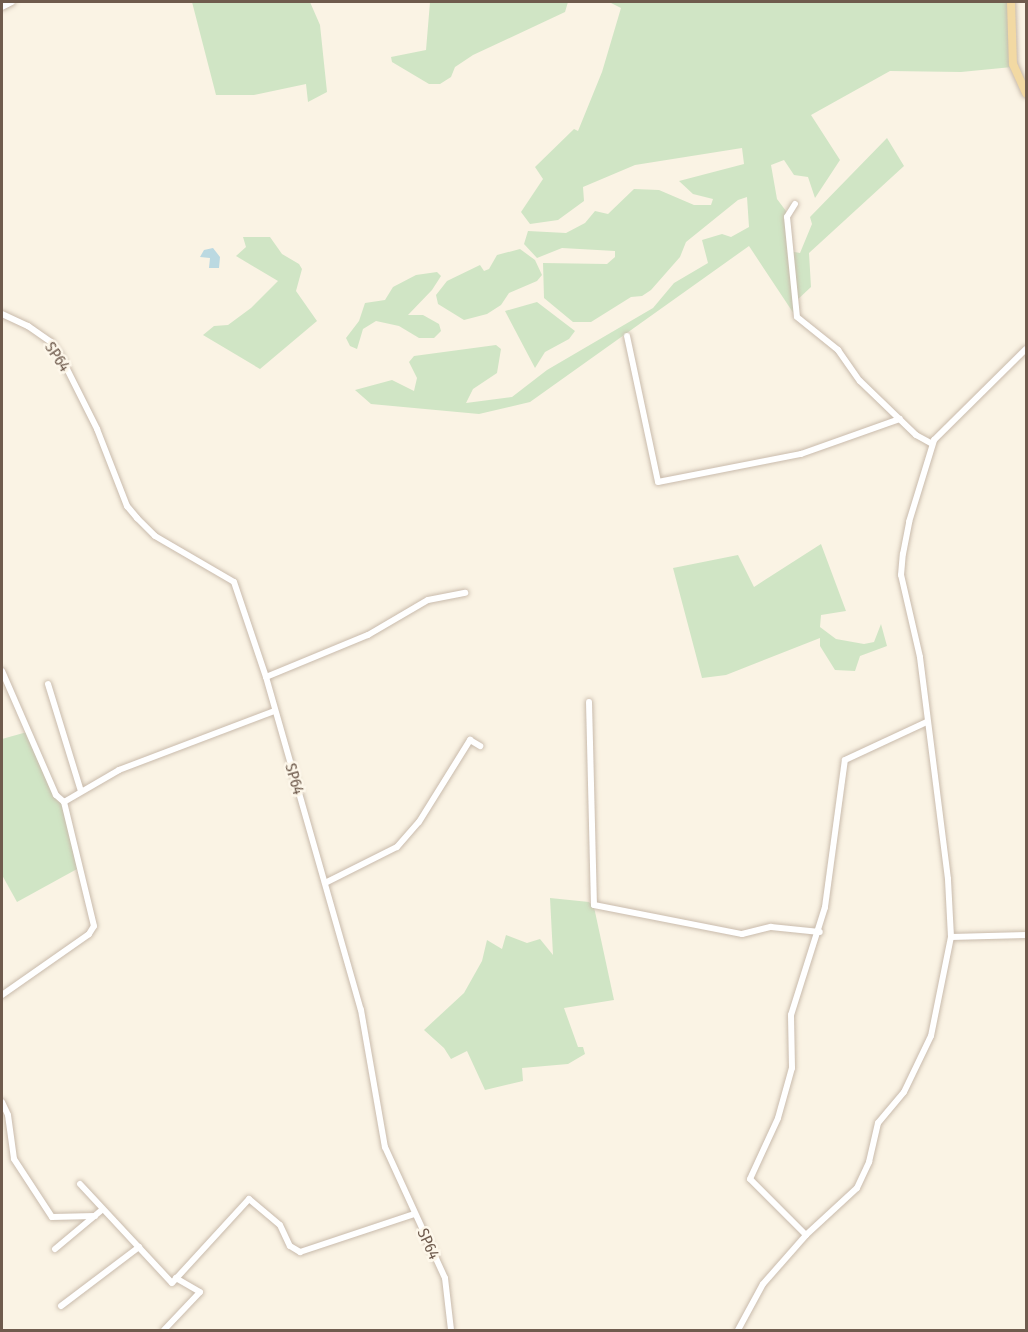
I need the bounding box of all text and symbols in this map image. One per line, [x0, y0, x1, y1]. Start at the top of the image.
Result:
street label: SP64 [40, 338, 74, 376]
street label: SP64 [280, 761, 308, 797]
street label: SP64 [413, 1226, 443, 1262]

